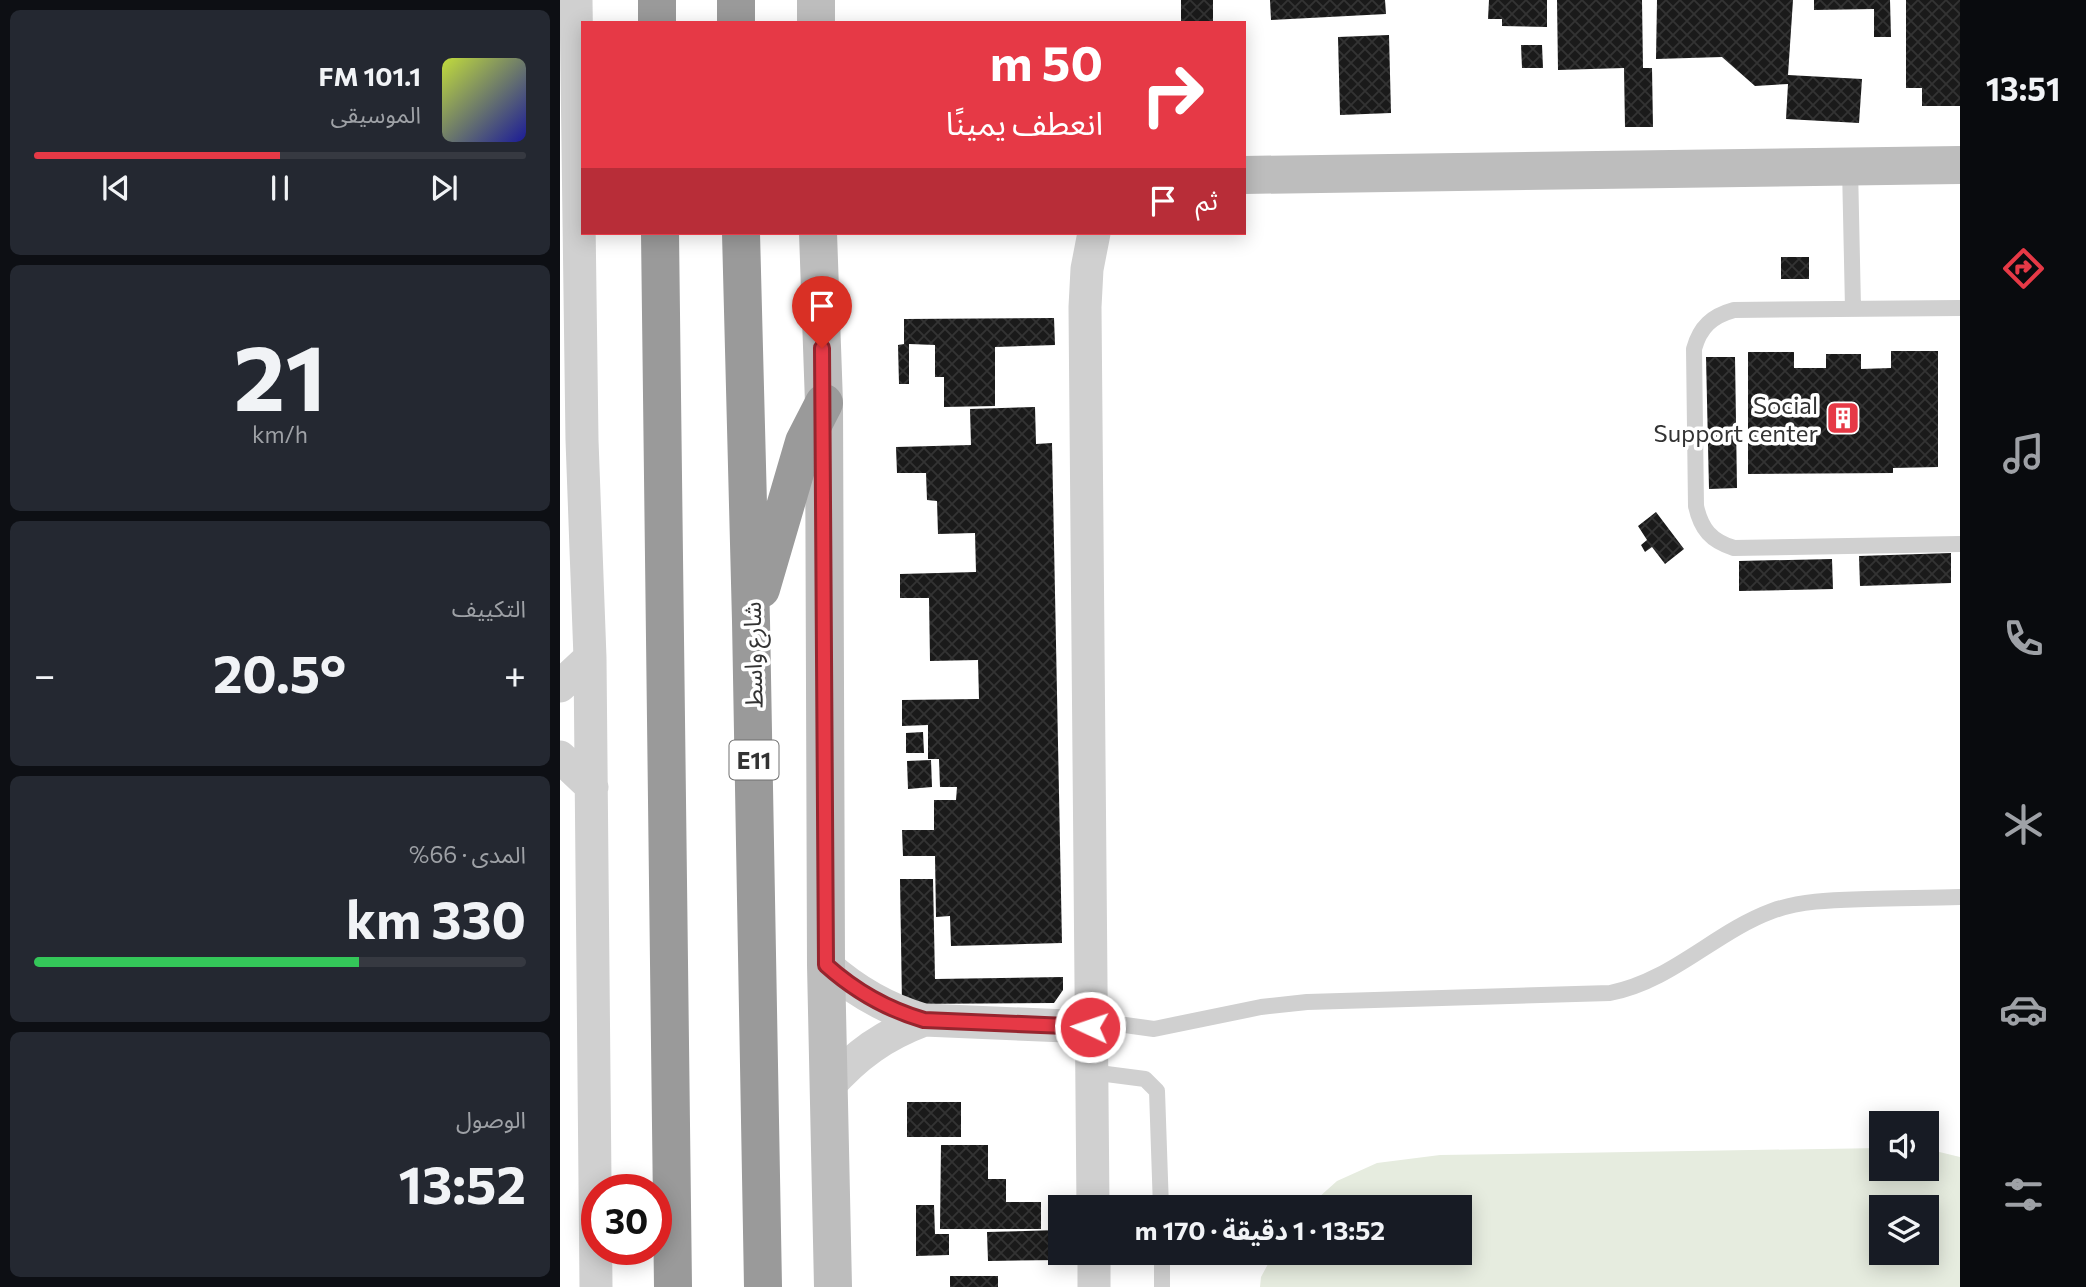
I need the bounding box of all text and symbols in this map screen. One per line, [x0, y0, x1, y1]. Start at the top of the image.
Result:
text: 50 m [990, 31, 1103, 91]
icon: right [1127, 49, 1218, 140]
text: 101.1 FM [318, 60, 421, 91]
text: 13:51 [1986, 68, 2060, 108]
text: الموسيقى [330, 100, 421, 128]
text: انعطف يمينًا [946, 102, 1103, 142]
icon: previous [97, 169, 135, 207]
icon: pause [261, 169, 299, 207]
icon: next [425, 169, 463, 207]
icon: arrive [1144, 182, 1182, 220]
text: ثم [1196, 184, 1218, 215]
icon: directions [1999, 244, 2048, 293]
pin [792, 276, 852, 348]
icon: arrive [803, 287, 841, 325]
text: 21 [234, 318, 326, 430]
place label: Social Support center [1654, 390, 1818, 447]
building icon: Social Support center [1824, 399, 1862, 437]
text: km/h [252, 420, 308, 448]
icon: music [1999, 429, 2048, 478]
text: التكييف [452, 594, 526, 622]
street label: شارع واسط [737, 601, 771, 709]
icon: phone [1999, 614, 2048, 663]
text: 20.5° [213, 640, 346, 704]
text: − [34, 650, 56, 697]
text: + [504, 650, 526, 697]
road number: E11 [730, 740, 778, 780]
icon: climate [1999, 800, 2048, 849]
text: المدى · 66% [409, 840, 526, 868]
text: 330 km [346, 886, 526, 950]
icon: car [1999, 985, 2048, 1034]
position arrow [1053, 990, 1127, 1064]
text: الوصول [456, 1105, 526, 1133]
map controls [1869, 1111, 1939, 1265]
button: sound [1869, 1111, 1939, 1181]
text: 13:52 [399, 1151, 526, 1215]
icon: filters [1999, 1170, 2048, 1219]
speed limit sign: 30 [581, 1174, 672, 1265]
button: layers [1869, 1195, 1939, 1265]
text: 13:52 · 1 دقيقة · 170 m [1135, 1214, 1385, 1245]

